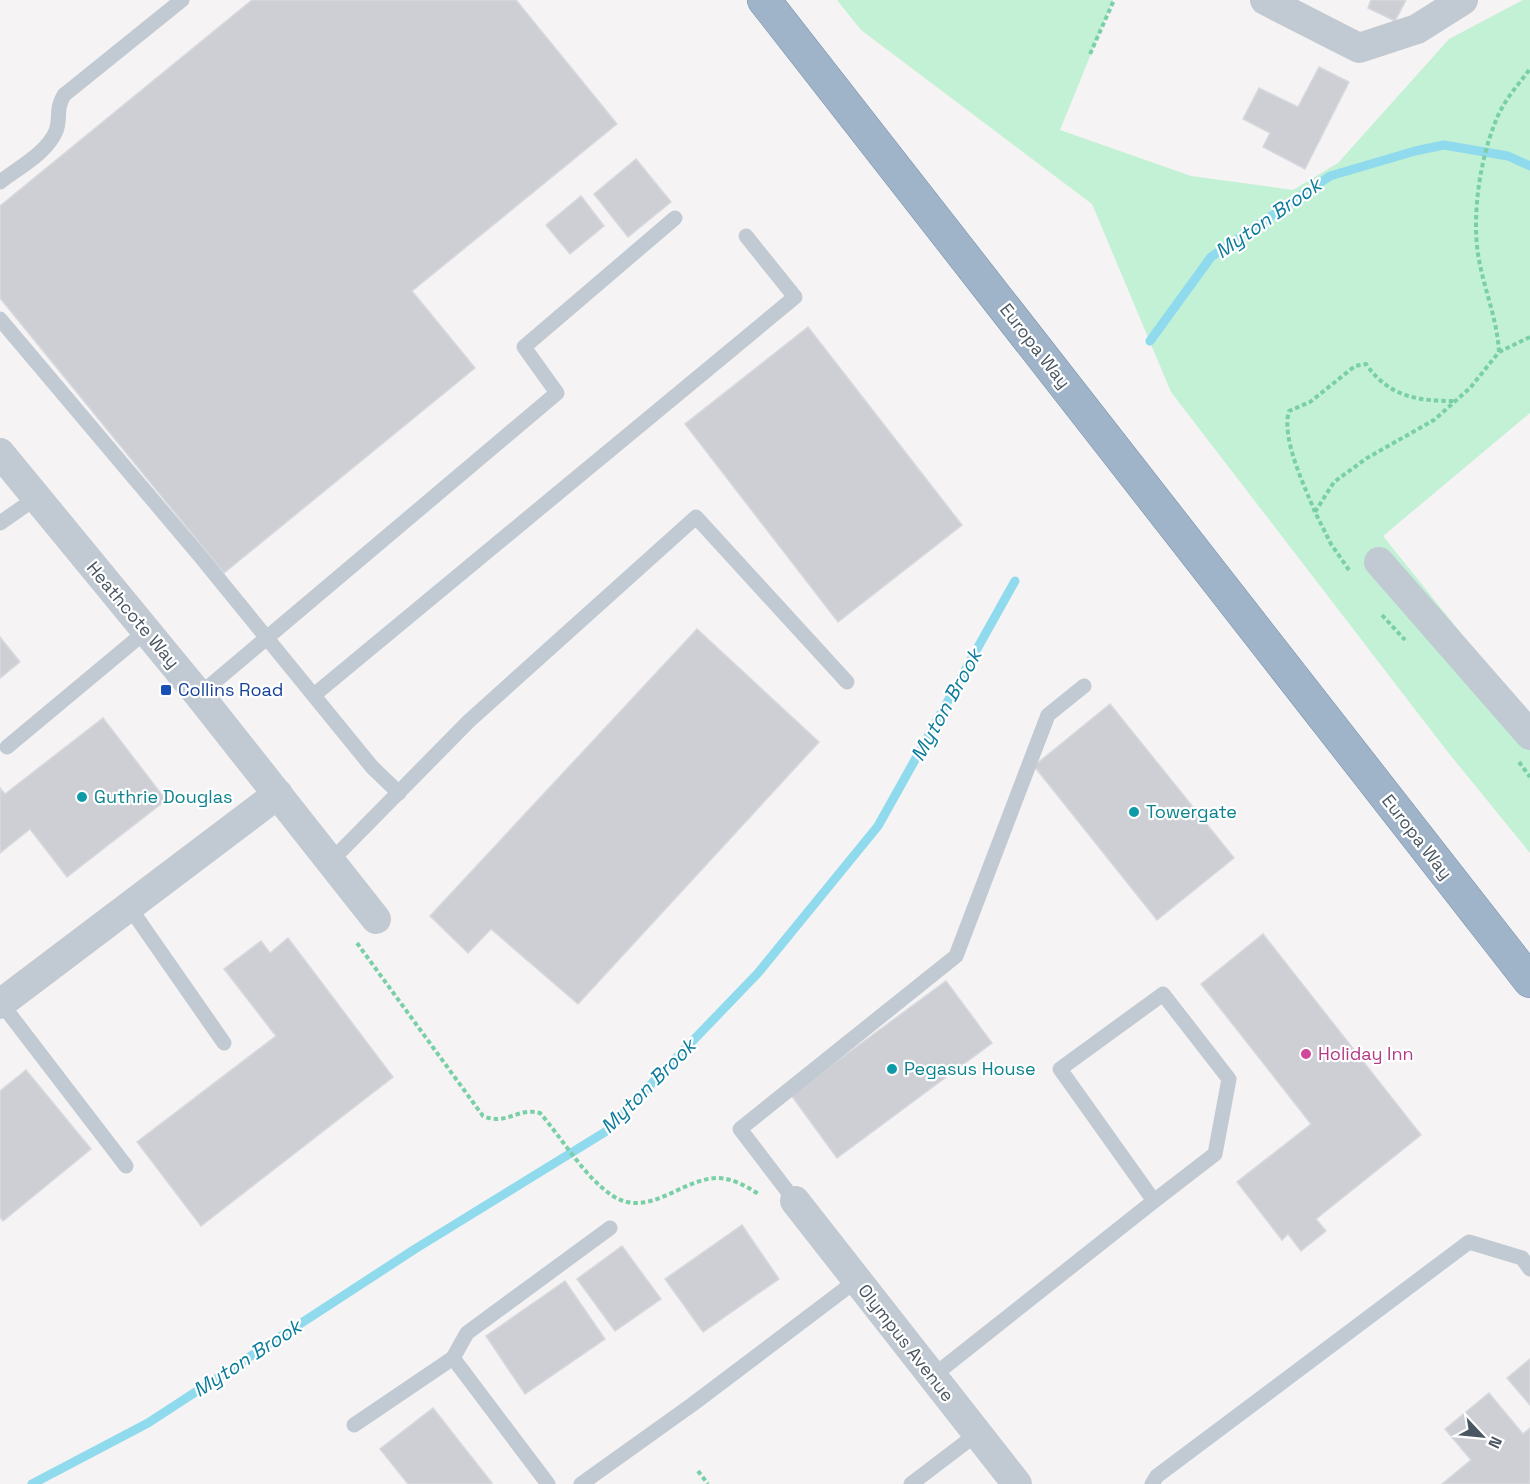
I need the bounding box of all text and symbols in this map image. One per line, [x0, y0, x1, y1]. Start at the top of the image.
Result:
water label: Myton Brook [1210, 171, 1328, 264]
street label: Europa Way [995, 298, 1076, 393]
street label: Heathcote Way [82, 556, 185, 673]
water label: Myton Brook [905, 643, 989, 766]
place label: Collins Road [178, 678, 283, 701]
marker: Collins Road [159, 683, 173, 697]
place label: Guthrie Douglas [94, 785, 233, 808]
street label: Europa Way [1377, 789, 1458, 884]
marker: Guthrie Douglas [75, 790, 89, 804]
place label: Towergate [1146, 800, 1237, 823]
marker: Towergate [1127, 805, 1141, 819]
water label: Myton Brook [595, 1031, 703, 1139]
place label: Holiday Inn [1318, 1042, 1414, 1065]
marker: Holiday Inn [1299, 1047, 1313, 1061]
place label: Pegasus House [904, 1057, 1036, 1080]
marker: Pegasus House [885, 1062, 899, 1076]
street label: Olympus Avenue [853, 1279, 959, 1406]
water label: Myton Brook [188, 1312, 308, 1403]
north arrow [1452, 1406, 1512, 1466]
text: N [1483, 1433, 1507, 1452]

